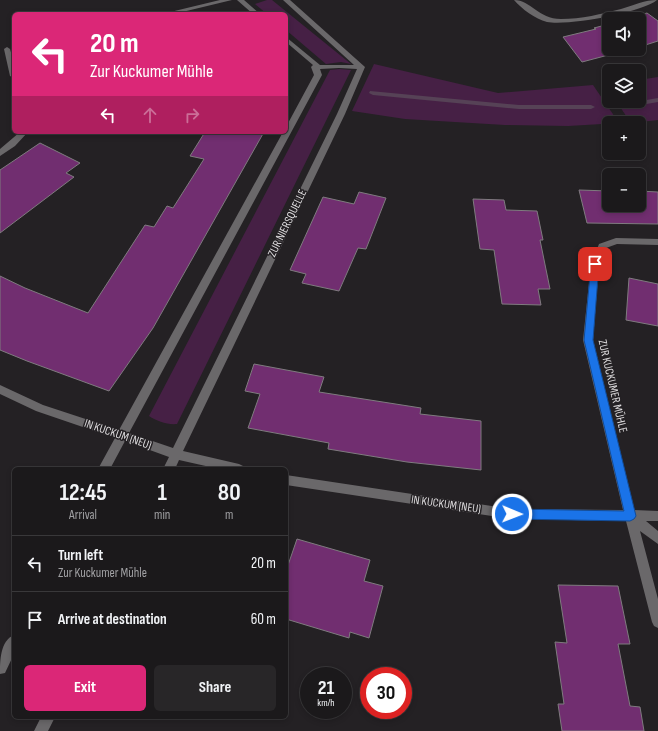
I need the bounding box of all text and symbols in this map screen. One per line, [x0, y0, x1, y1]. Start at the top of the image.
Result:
map controls [602, 12, 646, 212]
button: sound [602, 12, 646, 56]
text: 20 m [90, 27, 139, 60]
icon: left [24, 28, 76, 80]
text: Zur Kuckumer Mühle [90, 61, 213, 82]
button: layers [602, 64, 646, 108]
icon: left [97, 104, 119, 126]
icon: ahead [139, 104, 161, 126]
icon: right [181, 104, 203, 126]
button: + [602, 116, 646, 160]
button: − [602, 168, 646, 212]
street label: ZUR NIERSQUELLE [265, 187, 310, 259]
pin [578, 247, 612, 281]
icon: arrive [584, 253, 606, 275]
street label: ZUR KUCKUMER MÜHLE [595, 338, 631, 434]
street label: IN KUCKUM (NEU) [82, 416, 154, 453]
text: 12:45 [59, 478, 107, 507]
text: 1 [158, 478, 167, 507]
text: 80 [218, 478, 241, 507]
street label: IN KUCKUM (NEU) [410, 492, 482, 517]
position arrow [491, 493, 533, 535]
text: Arrival [69, 507, 97, 523]
text: min [154, 507, 170, 523]
text: m [225, 507, 233, 523]
text: Turn left [58, 546, 103, 565]
icon: left [24, 553, 46, 575]
text: 20 m [251, 554, 276, 573]
text: Zur Kuckumer Mühle [58, 565, 147, 581]
icon: arrive [24, 609, 46, 631]
text: Arrive at destination [58, 610, 167, 629]
text: 60 m [251, 610, 276, 629]
button: Exit [24, 665, 146, 711]
button: Share [154, 665, 276, 711]
speed limit sign: 30 [360, 667, 412, 719]
text: 21 [318, 676, 334, 700]
text: km/h [317, 697, 335, 709]

